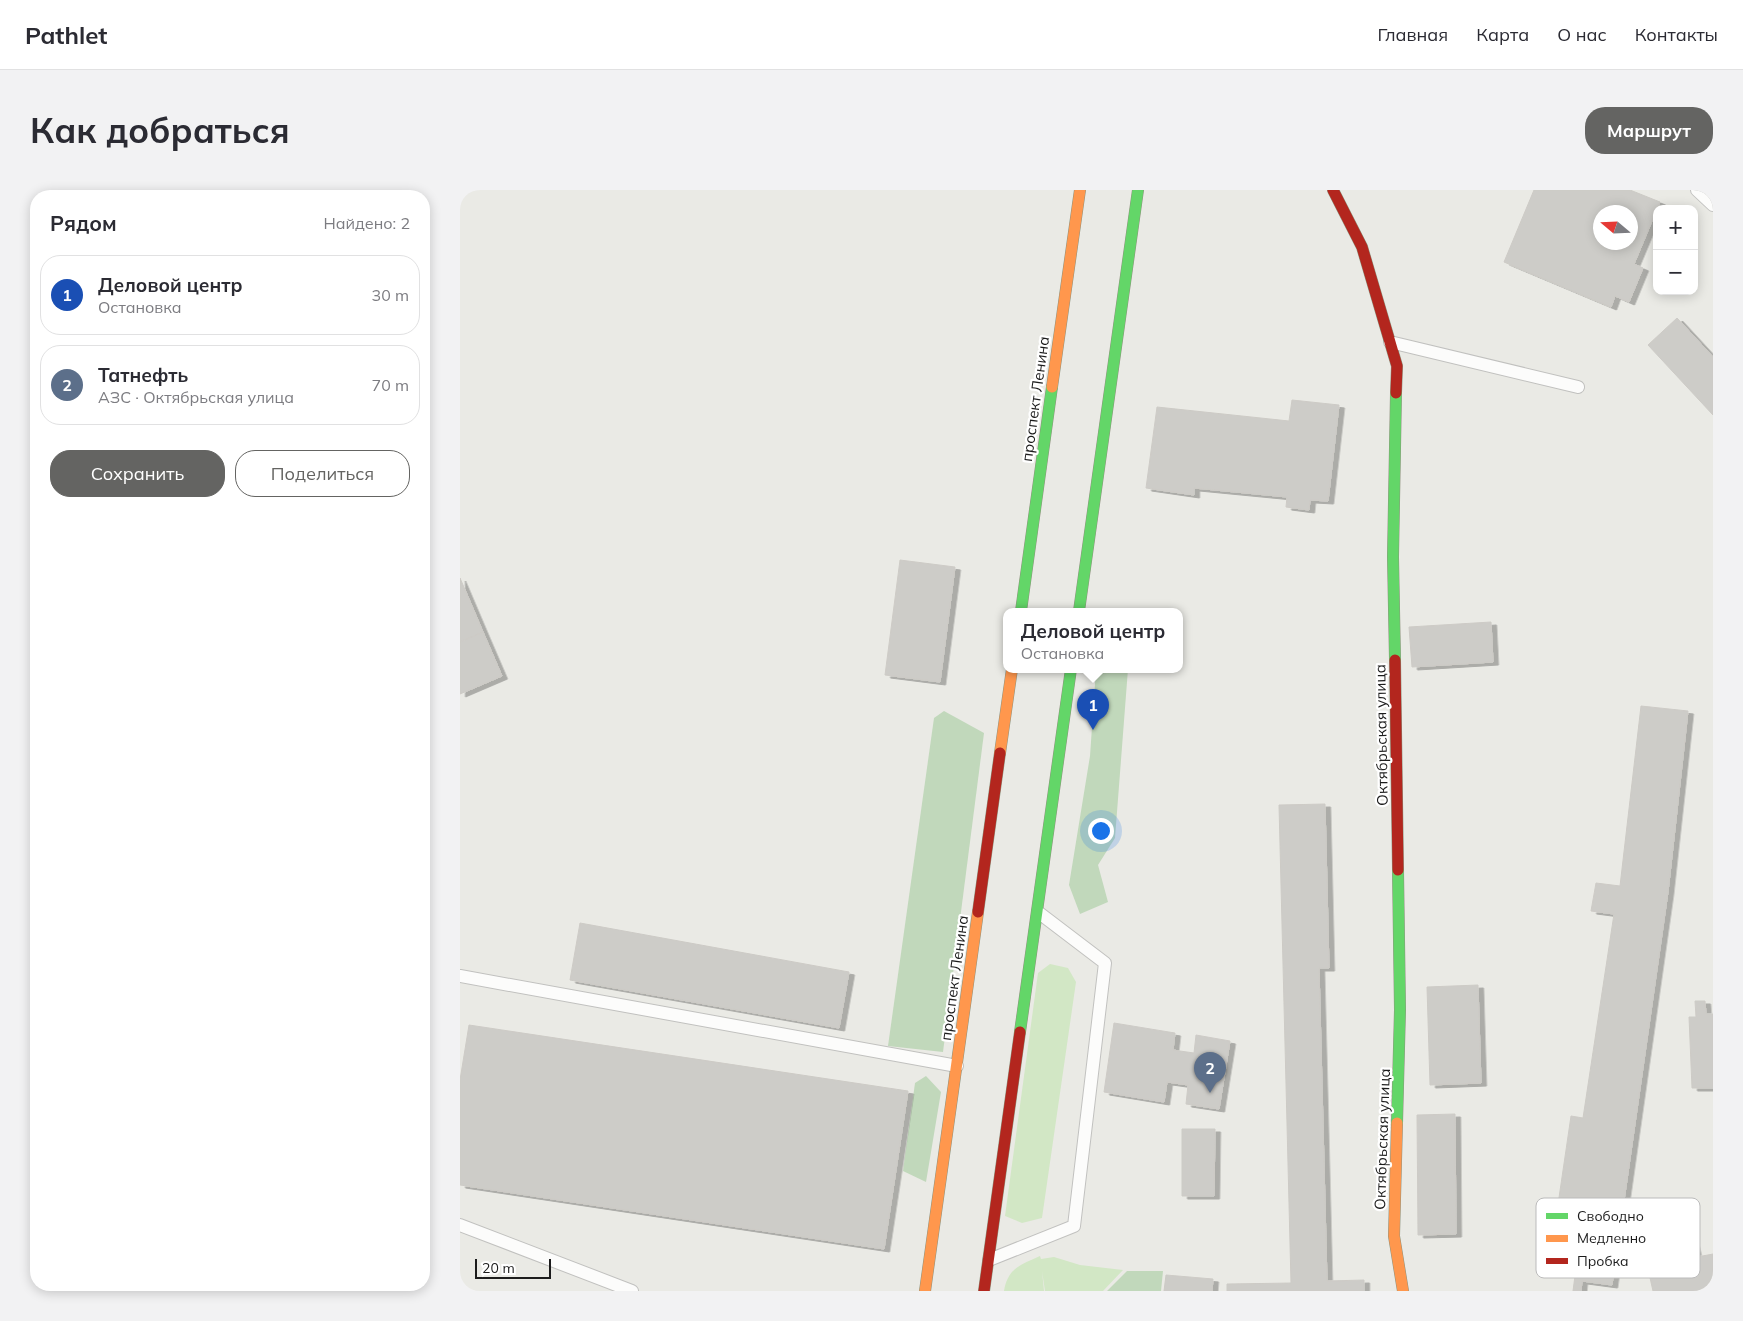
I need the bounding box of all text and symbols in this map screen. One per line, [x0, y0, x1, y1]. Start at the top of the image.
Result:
text: Pathlet [25, 20, 107, 50]
text: Главная [1378, 23, 1448, 46]
text: Карта [1476, 23, 1529, 46]
text: О нас [1557, 23, 1607, 46]
text: Контакты [1635, 23, 1718, 46]
button: Маршрут [1585, 107, 1713, 154]
text: Как добраться [30, 108, 290, 152]
north arrow [1593, 205, 1638, 250]
map controls [1653, 205, 1698, 295]
button: + [1653, 205, 1698, 250]
text: Рядом [50, 210, 117, 236]
text: Найдено: 2 [324, 213, 410, 233]
button: − [1653, 250, 1698, 295]
text: Деловой центр [98, 273, 243, 297]
text: 1 [62, 285, 72, 305]
text: 30 m [372, 285, 409, 305]
text: Остановка [98, 297, 182, 317]
street label: проспект Ленина [1017, 335, 1053, 463]
text: Татнефть [98, 363, 188, 387]
text: 2 [62, 375, 72, 395]
text: 70 m [372, 375, 409, 395]
text: АЗС · Октябрьская улица [98, 387, 294, 407]
button: Сохранить [50, 450, 225, 497]
button: Поделиться [235, 450, 410, 497]
popup [1003, 608, 1183, 673]
text: Деловой центр [1021, 619, 1165, 643]
text: Остановка [1021, 643, 1104, 663]
street label: Октябрьская улица [1370, 664, 1392, 806]
pin: 1 [1077, 689, 1109, 730]
your location [1088, 818, 1114, 844]
street label: проспект Ленина [936, 914, 972, 1042]
pin: 2 [1194, 1052, 1226, 1093]
street label: Октябрьская улица [1370, 1068, 1394, 1210]
legend [1536, 1198, 1700, 1278]
text: Свободно [1577, 1207, 1644, 1225]
text: Медленно [1577, 1229, 1646, 1247]
text: Пробка [1577, 1252, 1629, 1270]
scale bar [475, 1256, 551, 1279]
text: 20 m [482, 1259, 515, 1277]

